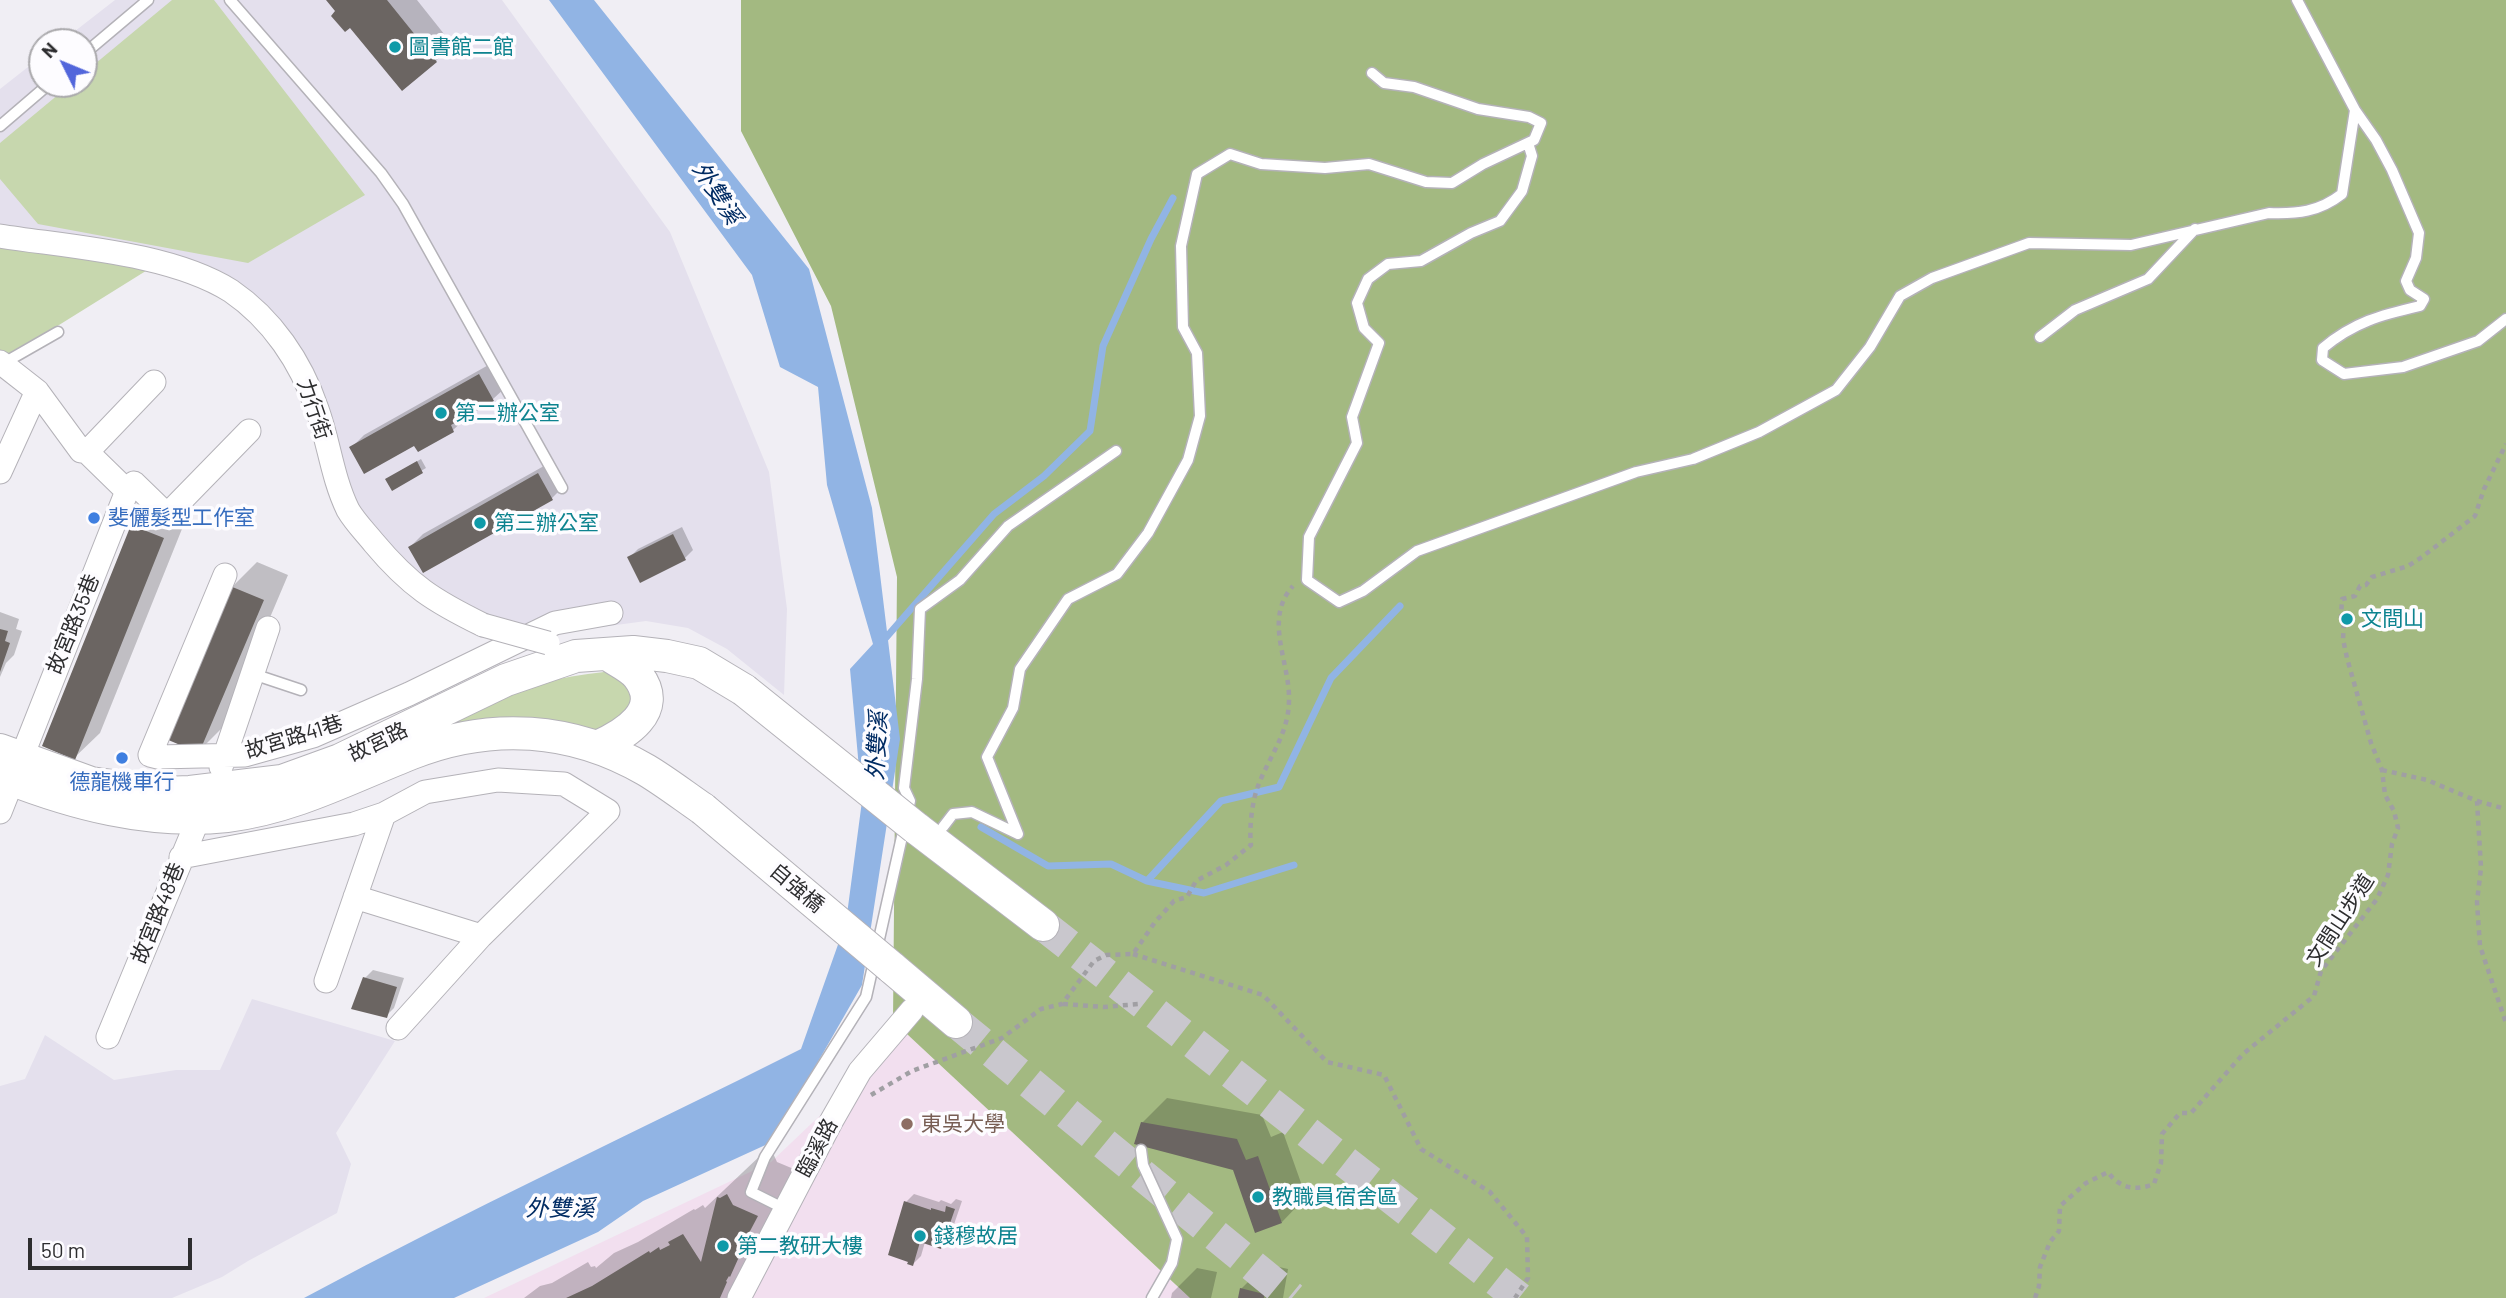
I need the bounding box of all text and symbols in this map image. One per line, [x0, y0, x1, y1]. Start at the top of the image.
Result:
north arrow [28, 28, 98, 98]
place label: 圖書館二館 [409, 34, 514, 60]
text: N [36, 37, 61, 62]
marker: 圖書館二館 [387, 39, 403, 55]
water label: 外雙溪 [687, 157, 747, 229]
street label: 力行街 [292, 375, 336, 443]
place label: 第二辦公室 [455, 400, 560, 426]
marker: 第二辦公室 [433, 405, 449, 421]
place label: 斐儷髮型工作室 [108, 505, 255, 531]
marker: 斐儷髮型工作室 [86, 510, 102, 526]
place label: 第三辦公室 [494, 510, 599, 536]
marker: 第三辦公室 [472, 515, 488, 531]
street label: 故宮路35巷 [42, 570, 104, 678]
place label: 文間山 [2361, 606, 2424, 632]
marker: 文間山 [2339, 611, 2355, 627]
street label: 故宮路41巷 [242, 710, 346, 764]
water label: 外雙溪 [861, 711, 893, 781]
street label: 故宮路 [344, 717, 412, 767]
marker: 德龍機車行 [114, 750, 130, 766]
place label: 德龍機車行 [70, 769, 174, 795]
street label: 自強橋 [765, 858, 829, 918]
street label: 故宮路48巷 [126, 859, 190, 967]
street label: 文間山步道 [2301, 869, 2379, 971]
place label: 東吳大學 [921, 1111, 1005, 1137]
street label: 臨溪路 [791, 1114, 843, 1182]
marker: 東吳大學 [899, 1116, 915, 1132]
place label: 教職員宿舍區 [1272, 1184, 1398, 1210]
marker: 教職員宿舍區 [1250, 1189, 1266, 1205]
water label: 外雙溪 [526, 1194, 594, 1222]
place label: 錢穆故居 [934, 1223, 1018, 1249]
scale bar [32, 1224, 196, 1268]
marker: 錢穆故居 [912, 1228, 928, 1244]
place label: 第二教研大樓 [737, 1233, 863, 1259]
text: 50 m [41, 1237, 85, 1262]
marker: 第二教研大樓 [715, 1238, 731, 1254]

